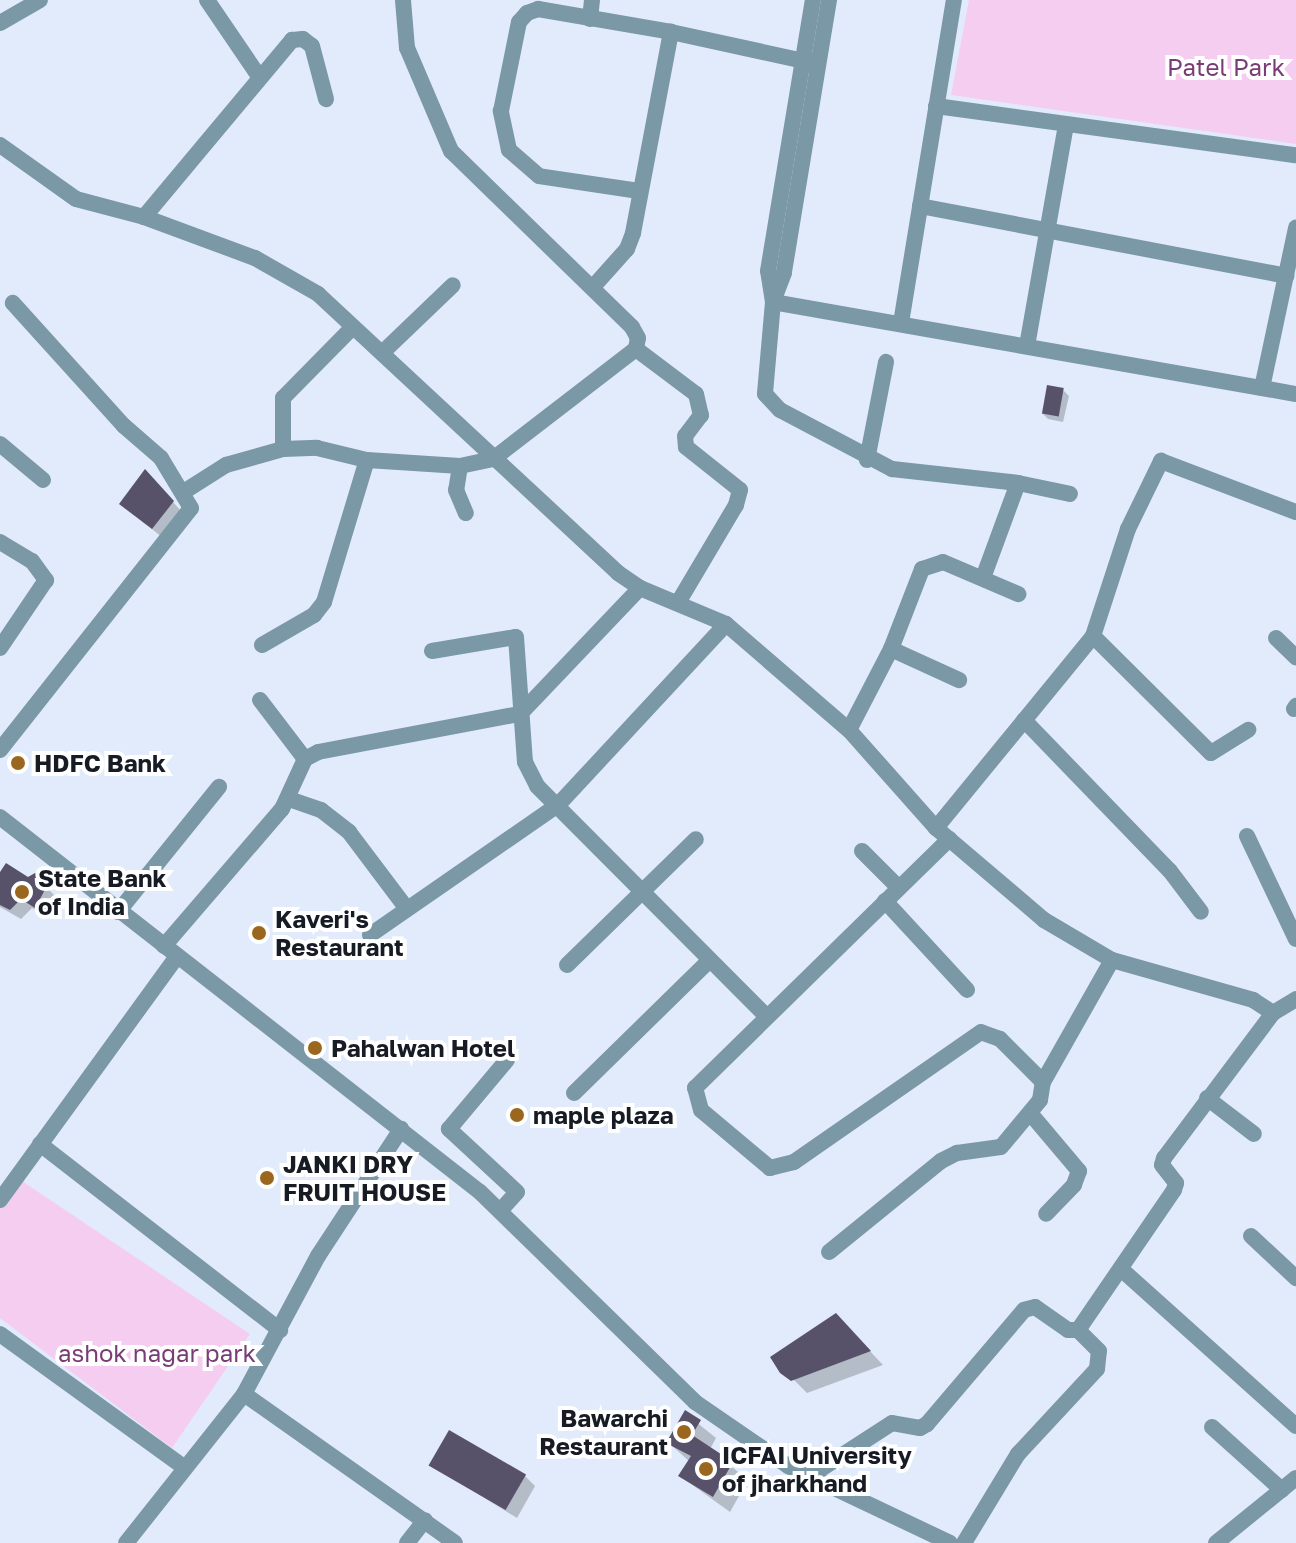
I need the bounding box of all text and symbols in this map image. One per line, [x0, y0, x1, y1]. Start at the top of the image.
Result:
park label: Patel Park [1167, 53, 1285, 81]
place label: HDFC Bank [34, 749, 166, 777]
marker: HDFC Bank [9, 754, 27, 772]
place label: State Bank of India [38, 864, 166, 920]
marker: State Bank of India [13, 883, 31, 901]
place label: Kaveri's Restaurant [275, 905, 404, 961]
marker: Kaveri's Restaurant [250, 924, 268, 942]
place label: Pahalwan Hotel [331, 1034, 515, 1062]
marker: Pahalwan Hotel [306, 1039, 324, 1057]
place label: maple plaza [533, 1101, 674, 1129]
marker: maple plaza [508, 1106, 526, 1124]
place label: JANKI DRY FRUIT HOUSE [283, 1150, 446, 1206]
marker: JANKI DRY FRUIT HOUSE [258, 1169, 276, 1187]
park label: ashok nagar park [58, 1339, 256, 1367]
place label: Bawarchi Restaurant [539, 1404, 668, 1460]
marker: Bawarchi Restaurant [675, 1423, 693, 1441]
place label: ICFAI University of jharkhand [722, 1441, 912, 1497]
marker: ICFAI University of jharkhand [697, 1460, 715, 1478]

